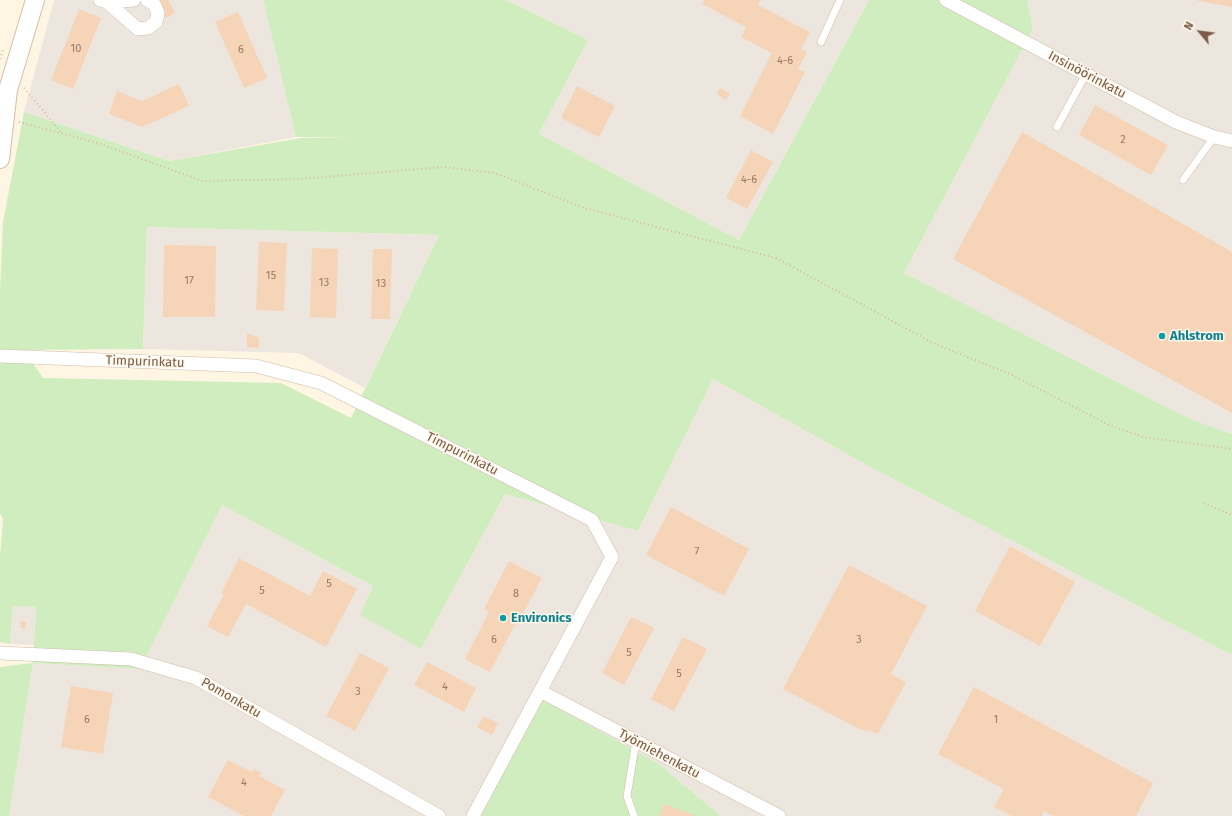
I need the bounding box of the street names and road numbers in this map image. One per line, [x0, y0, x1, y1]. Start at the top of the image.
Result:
street label: Insinöörinkatu [1045, 48, 1129, 102]
street label: Timpurinkatu [105, 353, 185, 371]
street label: Timpurinkatu [423, 429, 501, 479]
street label: Pomonkatu [198, 675, 264, 721]
street label: Työmiehenkatu [616, 726, 702, 782]

